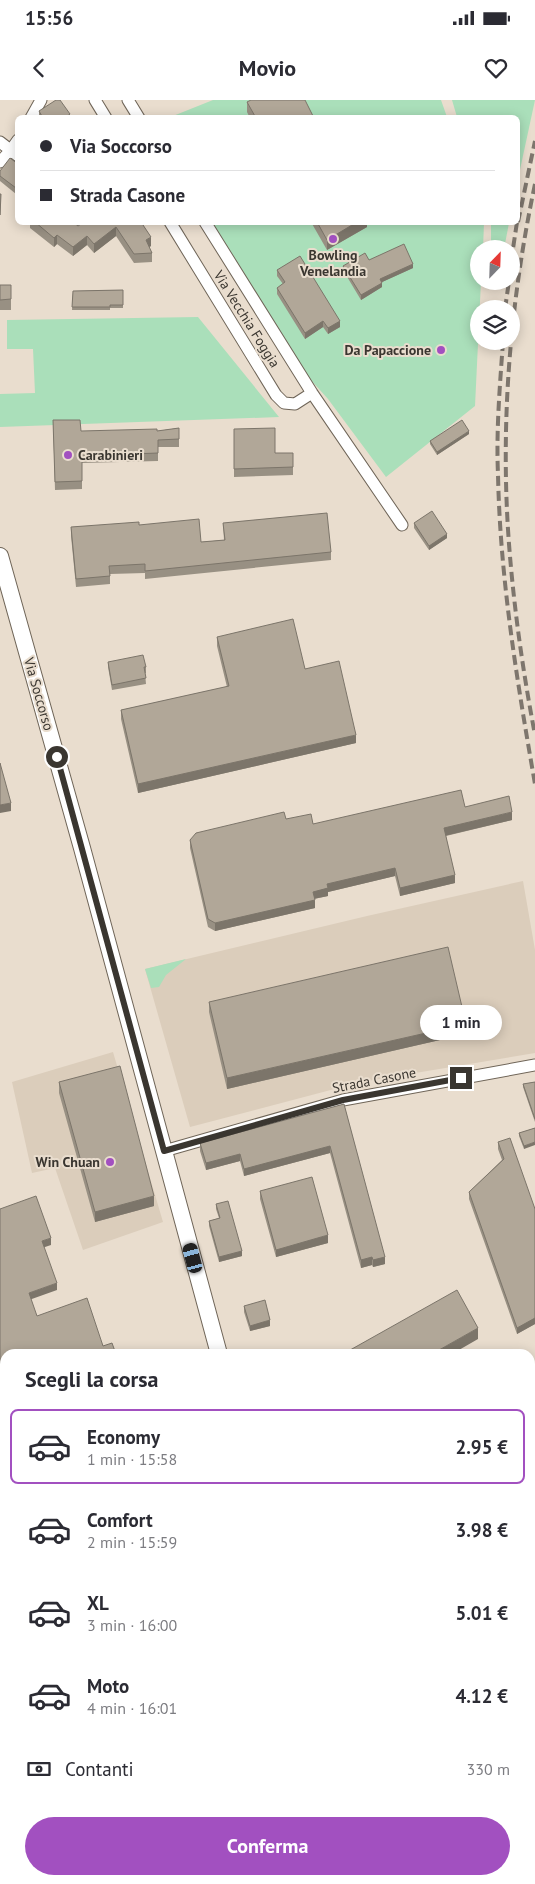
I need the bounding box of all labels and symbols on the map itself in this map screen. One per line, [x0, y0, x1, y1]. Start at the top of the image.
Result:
marker: Bowling Venelandia [327, 233, 339, 245]
north arrow [470, 240, 520, 290]
place label: Bowling Venelandia [299, 246, 366, 280]
street label: Via Vecchia Foggia [209, 266, 284, 371]
place label: Da Papaccione [344, 341, 431, 359]
marker: Da Papaccione [435, 344, 447, 356]
place label: Carabinieri [78, 446, 143, 464]
marker: Carabinieri [62, 449, 74, 461]
street label: Via Soccorso [20, 655, 58, 733]
route start [46, 746, 68, 768]
callout: 1 min [420, 1006, 502, 1040]
street label: Strada Casone [331, 1063, 417, 1097]
route end [450, 1067, 472, 1089]
place label: Win Chuan [36, 1153, 100, 1171]
marker: Win Chuan [104, 1156, 116, 1168]
car [181, 1242, 204, 1274]

